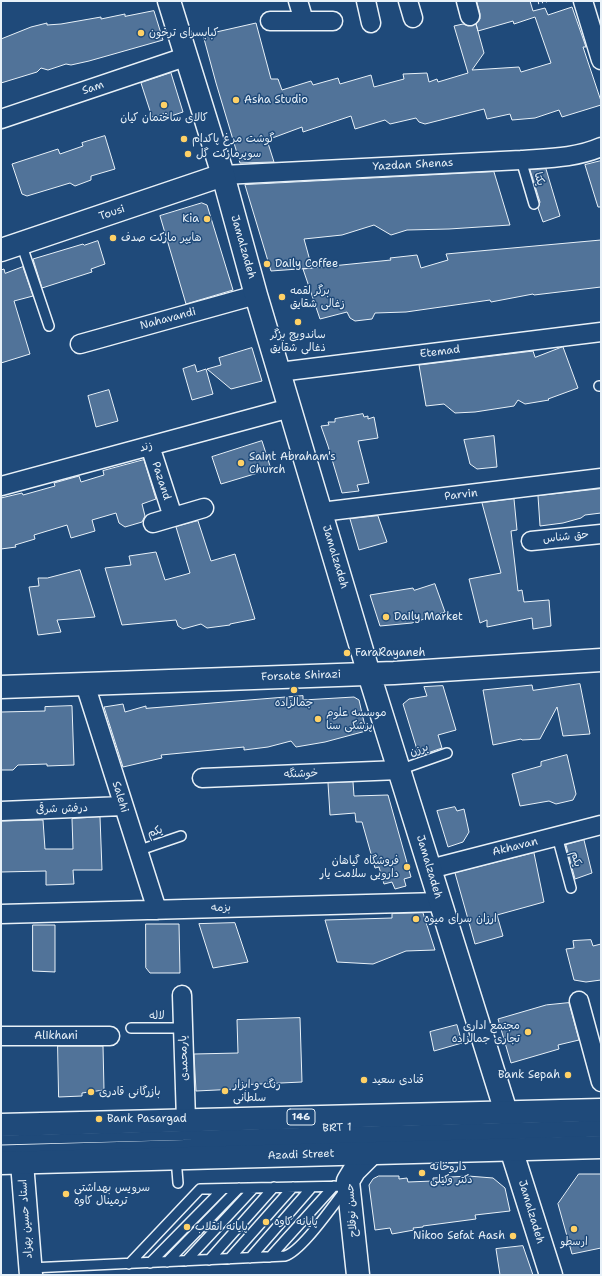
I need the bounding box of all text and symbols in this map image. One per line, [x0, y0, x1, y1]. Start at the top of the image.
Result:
place label: کبابسرای ترخون [149, 26, 218, 40]
marker: کبابسرای ترخون [136, 28, 146, 38]
street label: Sam [80, 78, 106, 98]
place label: Asha Studio [244, 93, 308, 107]
marker: Asha Studio [231, 95, 241, 105]
marker: کالای ساختمان کیان [159, 100, 169, 110]
place label: کالای ساختمان کیان [120, 111, 208, 125]
place label: گوشت مرغ پاکدام [192, 132, 274, 146]
marker: گوشت مرغ پاکدام [179, 134, 189, 144]
place label: سوپرمارکت گل [196, 147, 261, 161]
marker: سوپرمارکت گل [183, 149, 193, 159]
street label: Yazdan Shenas [372, 156, 454, 174]
street label: یکتا [531, 171, 547, 187]
street label: Tousi [97, 202, 127, 224]
place label: Kia [182, 212, 199, 226]
marker: Kia [202, 214, 212, 224]
street label: Jamalzadeh [228, 214, 258, 280]
place label: هايپر ماركت صدف [121, 231, 202, 245]
marker: هايپر ماركت صدف [108, 233, 118, 243]
place label: Daily Coffee [275, 257, 338, 271]
marker: Daily Coffee [262, 259, 272, 269]
place label: برگر لقمه زغالی شقایق [290, 284, 345, 310]
marker: برگر لقمه زغالی شقایق [277, 292, 287, 302]
street label: Nahavandi [139, 305, 197, 333]
marker: ساندویچ برگر ذغالی شقایق [293, 317, 303, 327]
place label: ساندویچ برگر ذغالی شقایق [270, 328, 326, 354]
street label: Etemad [419, 343, 461, 361]
street label: زند [138, 439, 154, 455]
place label: Saint Abraham's Church [249, 450, 336, 476]
marker: Saint Abraham's Church [236, 458, 246, 468]
street label: Pazand [149, 460, 173, 502]
street label: Parvin [444, 486, 478, 504]
street label: Jamalzadeh [319, 524, 351, 590]
street label: حق شناس [542, 528, 590, 546]
place label: Daily Market [394, 610, 463, 624]
marker: Daily Market [381, 612, 391, 622]
place label: FaraRayaneh [355, 646, 425, 660]
marker: FaraRayaneh [342, 648, 352, 658]
street label: Forsate Shirazi [261, 668, 341, 684]
marker: جمالزاده [289, 685, 299, 695]
place label: جمالزاده [275, 696, 313, 710]
place label: موسسه علوم پزشکی سنا [326, 706, 386, 732]
marker: موسسه علوم پزشکی سنا [313, 714, 323, 724]
street label: برزن [408, 741, 430, 759]
street label: خوشنگه [284, 767, 318, 781]
street label: Salehi [109, 780, 131, 814]
street label: درفش شرقی [36, 801, 88, 817]
street label: یکم [145, 823, 165, 841]
street label: Jamalzadeh [413, 834, 445, 900]
street label: Akhavan [491, 835, 539, 859]
street label: یکم [568, 850, 584, 868]
place label: فروشگاه گیاهان دارویی سلامت یار [320, 854, 399, 880]
marker: فروشگاه گیاهان دارویی سلامت یار [402, 862, 412, 872]
street label: بزمه [211, 901, 231, 915]
place label: ارزان سرای میوه [424, 912, 497, 926]
marker: ارزان سرای میوه [411, 914, 421, 924]
street label: لاله [149, 1009, 165, 1023]
place label: مجتمع اداری تجاری جمالزاده [452, 1019, 520, 1045]
marker: مجتمع اداری تجاری جمالزاده [523, 1027, 533, 1037]
street label: Alikhani [34, 1029, 78, 1043]
street label: یارمحمدی [177, 1035, 191, 1081]
place label: Bank Sepah [498, 1068, 560, 1082]
marker: Bank Sepah [563, 1070, 573, 1080]
place label: قنادی سعید [372, 1073, 424, 1087]
marker: قنادی سعید [359, 1075, 369, 1085]
place label: رنگ و ابزار سلطانی [233, 1078, 281, 1104]
place label: بازرگانی قادری [99, 1085, 160, 1099]
marker: رنگ و ابزار سلطانی [220, 1086, 230, 1096]
marker: بازرگانی قادری [86, 1087, 96, 1097]
road number: 146 [287, 1109, 315, 1125]
place label: Bank Pasargad [107, 1112, 187, 1126]
marker: Bank Pasargad [94, 1114, 104, 1124]
street label: BRT 1 [322, 1121, 352, 1135]
street label: Azadi Street [267, 1147, 335, 1163]
place label: داروخانه دکتر وکیلی [430, 1160, 473, 1186]
marker: داروخانه دکتر وکیلی [417, 1168, 427, 1178]
street label: استاد حسین بهزاد [17, 1179, 35, 1259]
street label: Jamalzadeh [515, 1179, 547, 1245]
place label: سرویس بهداشتی ترمینال کاوه [74, 1181, 150, 1207]
street label: حسن نوفلاح [344, 1183, 360, 1237]
marker: سرویس بهداشتی ترمینال کاوه [61, 1189, 71, 1199]
place label: پایانه کاوه [274, 1215, 318, 1229]
marker: پایانه کاوه [261, 1217, 271, 1227]
place label: پایانه انقلاب [195, 1220, 248, 1234]
marker: پایانه انقلاب [182, 1222, 192, 1232]
marker: ارسطو [569, 1224, 579, 1234]
place label: Nikoo Sefat Aash [413, 1229, 505, 1243]
marker: Nikoo Sefat Aash [508, 1231, 518, 1241]
place label: ارسطو [560, 1235, 588, 1249]

